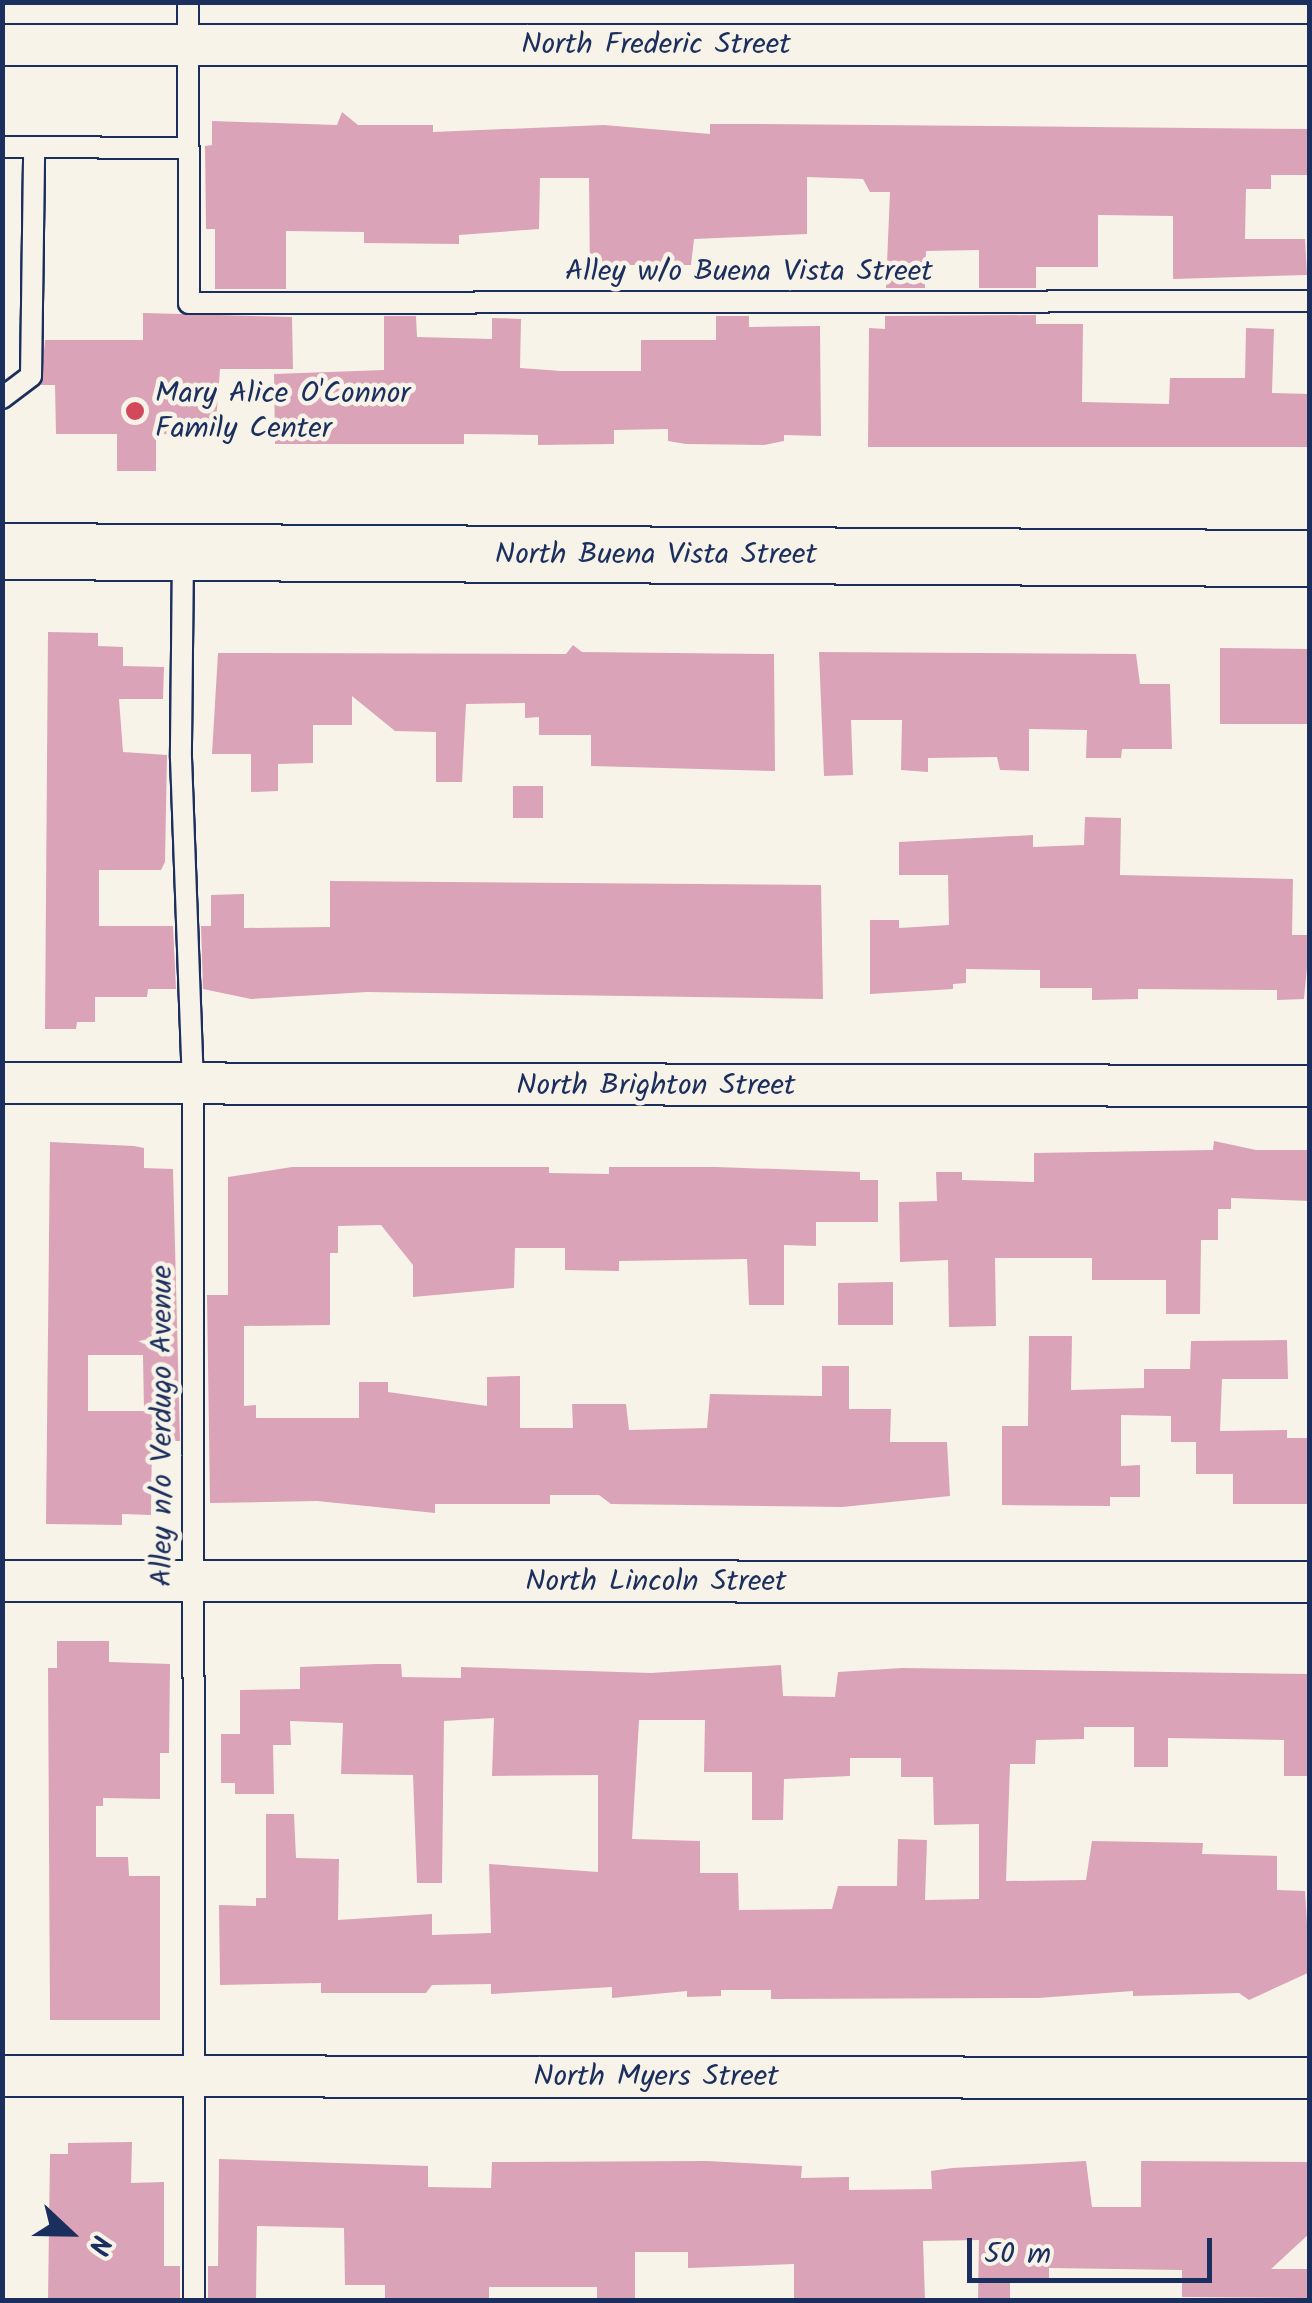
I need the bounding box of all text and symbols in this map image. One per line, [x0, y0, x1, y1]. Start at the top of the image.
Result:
street label: North Frederic Street [521, 27, 791, 63]
street label: Alley w/o Buena Vista Street [565, 254, 933, 290]
place label: Mary Alice O'Connor Family Center [155, 376, 410, 446]
marker: Mary Alice O'Connor Family Center [124, 400, 146, 422]
street label: North Buena Vista Street [495, 537, 817, 573]
street label: North Brighton Street [516, 1068, 796, 1104]
street label: Alley n/o Verdugo Avenue [145, 1265, 181, 1587]
street label: North Lincoln Street [525, 1564, 787, 1600]
street label: North Myers Street [533, 2059, 779, 2095]
north arrow [20, 2183, 120, 2283]
scale bar [972, 2218, 1217, 2280]
text: N [74, 2228, 122, 2261]
text: 50 m [984, 2231, 1051, 2279]

